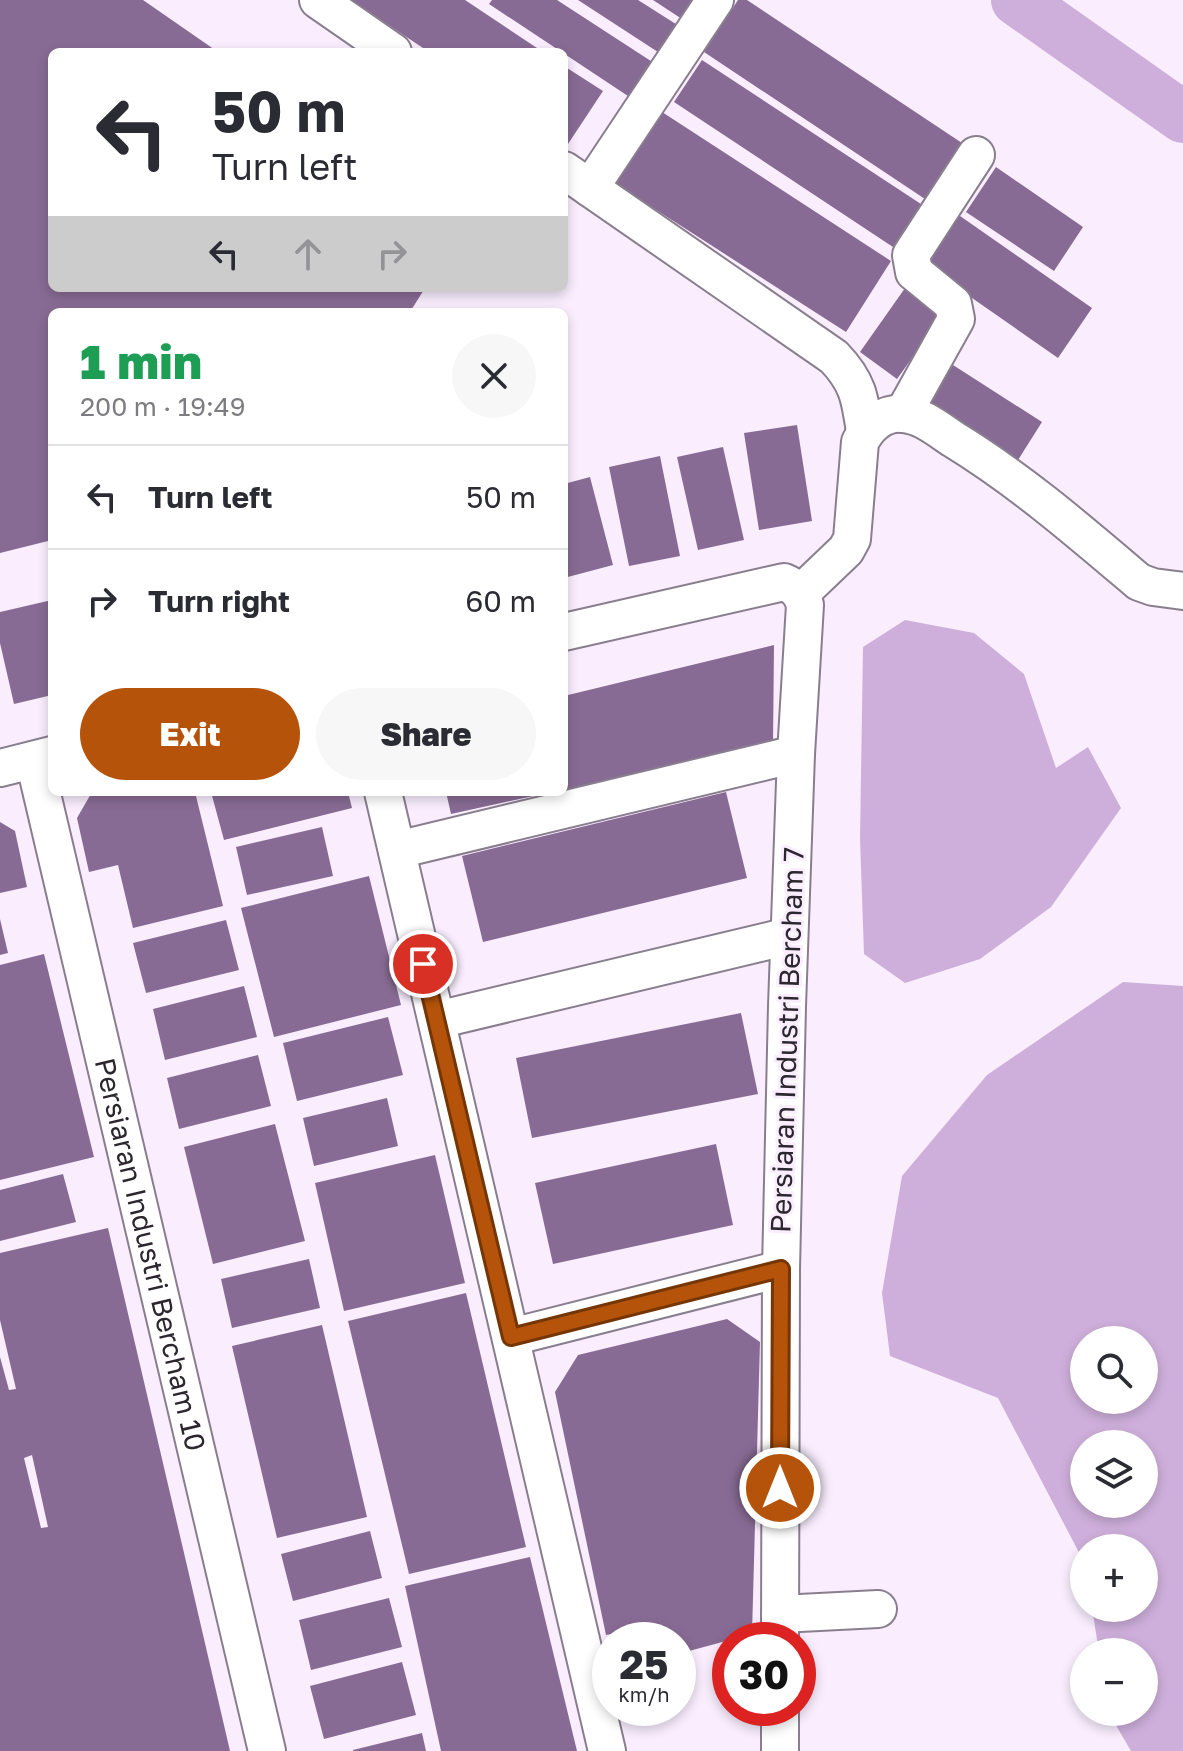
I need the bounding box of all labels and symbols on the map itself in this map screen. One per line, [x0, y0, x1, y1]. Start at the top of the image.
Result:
street label: Persiaran Industri Bercham 7 [763, 846, 810, 1234]
pin [389, 930, 457, 998]
street label: Persiaran Industri Bercham 10 [89, 1055, 213, 1454]
position arrow [738, 1446, 822, 1530]
speed limit sign: 30 [712, 1622, 816, 1726]

